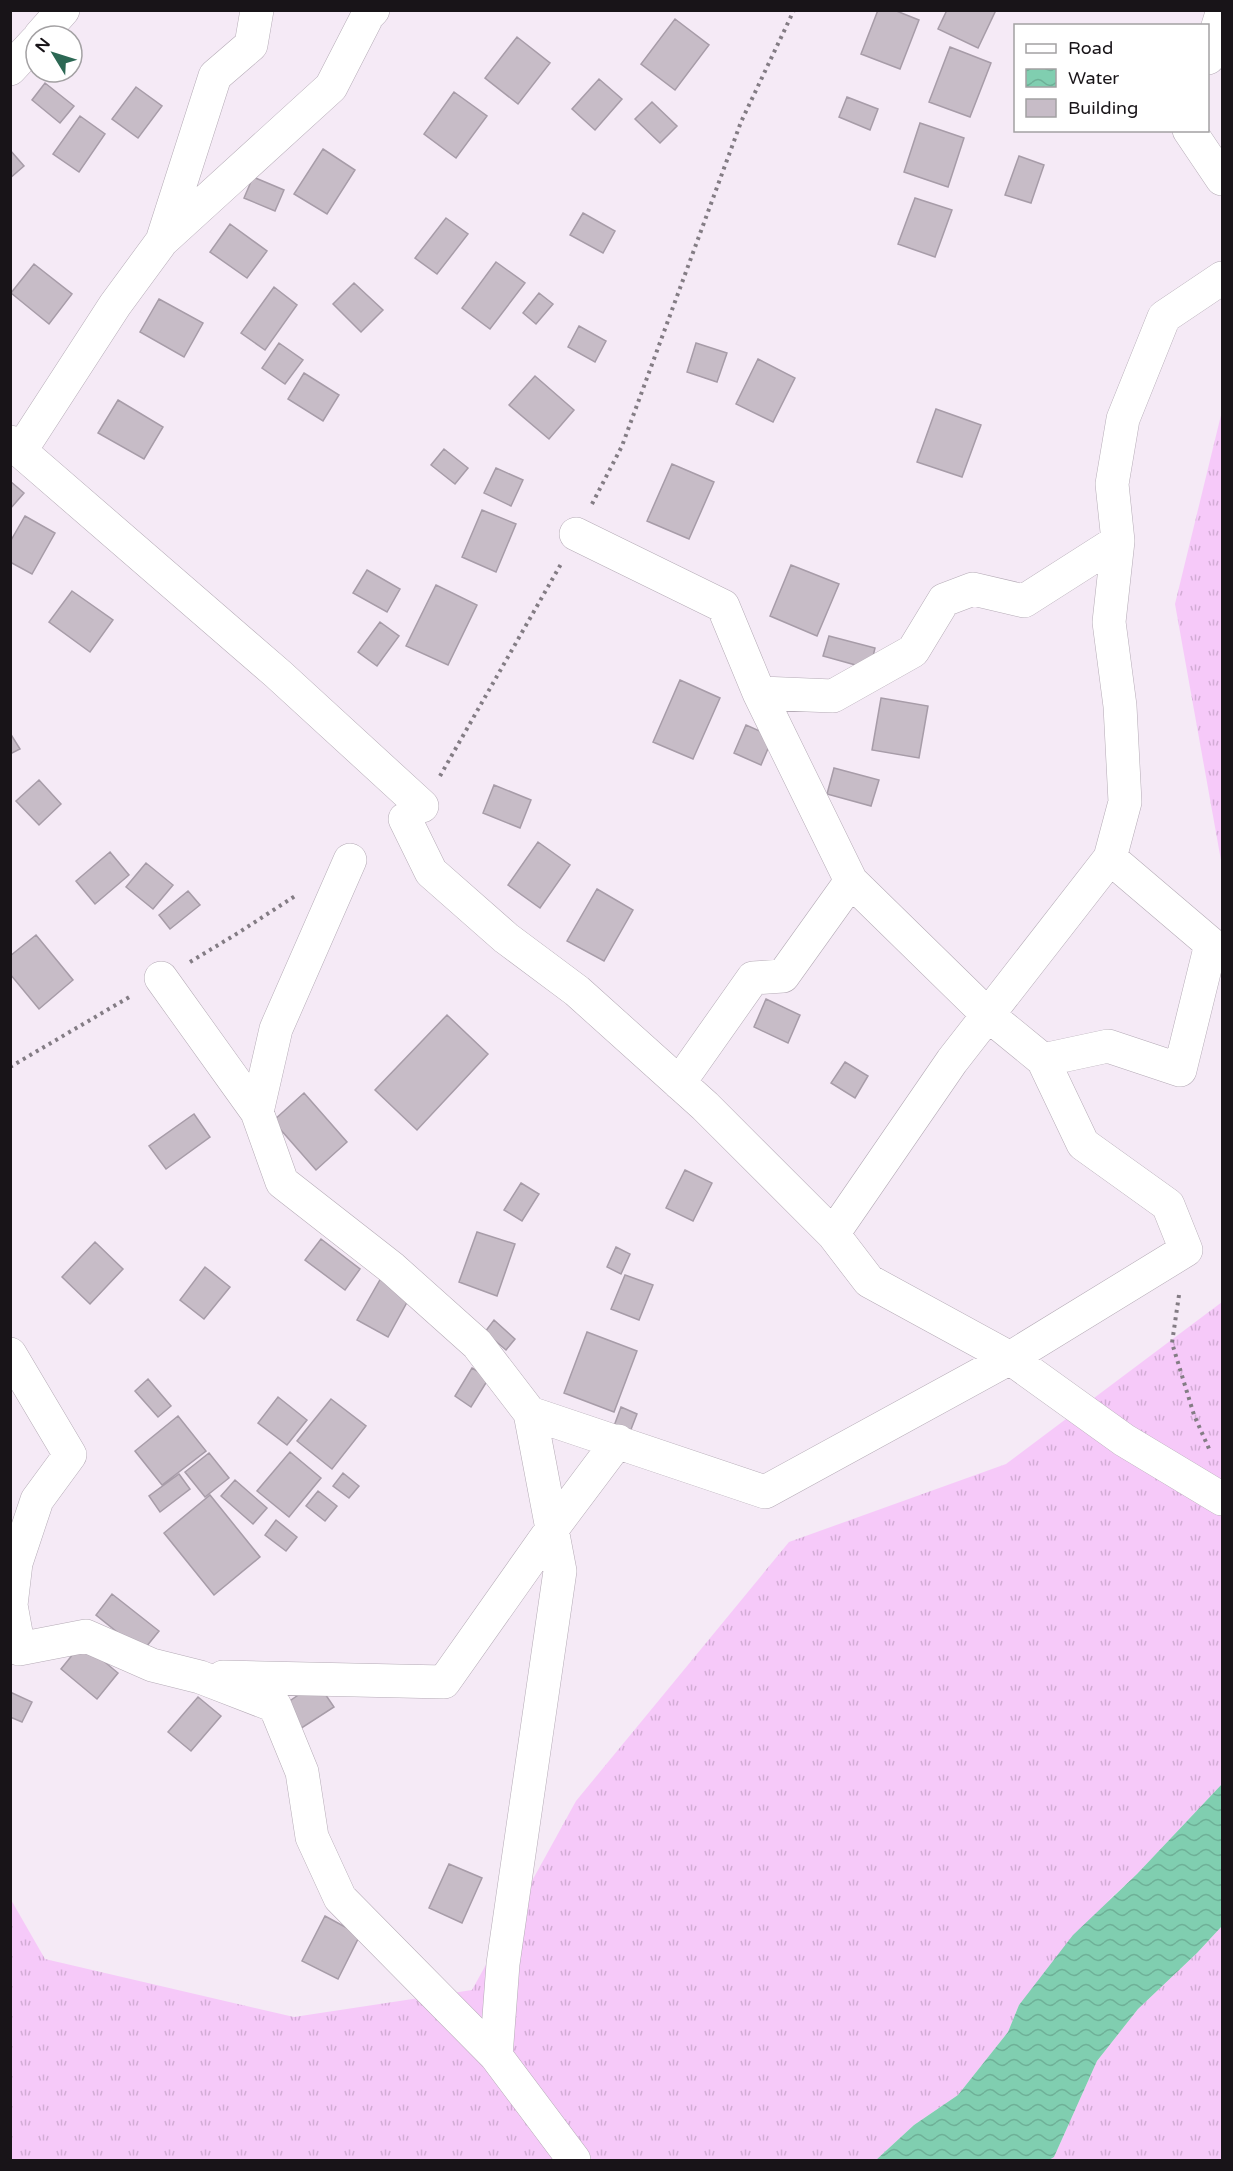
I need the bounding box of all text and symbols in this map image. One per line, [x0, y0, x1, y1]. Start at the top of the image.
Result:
north arrow [24, 24, 84, 84]
legend [1014, 24, 1209, 132]
text: N [31, 34, 55, 57]
text: Road [1068, 37, 1113, 59]
text: Water [1068, 67, 1119, 89]
text: Building [1068, 97, 1138, 119]

